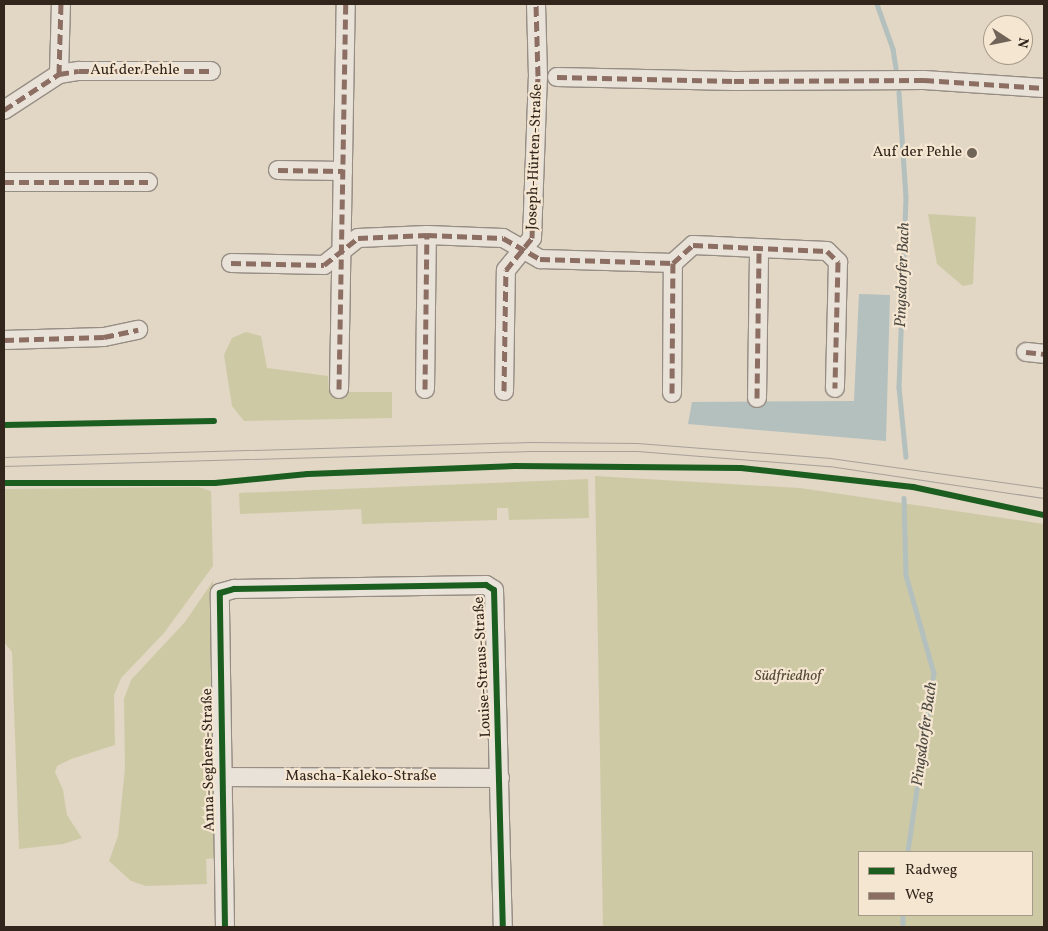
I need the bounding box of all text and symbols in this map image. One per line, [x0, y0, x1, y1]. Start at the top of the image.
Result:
north arrow [983, 15, 1033, 65]
text: N [1012, 36, 1033, 50]
street label: Auf der Pehle [91, 62, 179, 80]
street label: Joseph-Hürten-Straße [523, 83, 547, 231]
place label: Auf der Pehle [874, 144, 962, 162]
marker: Auf der Pehle [966, 147, 978, 159]
water label: Pingsdorfer Bach [892, 222, 914, 328]
street label: Louise-Straus-Straße [470, 596, 496, 738]
park label: Südfriedhof [755, 668, 821, 686]
water label: Pingsdorfer Bach [908, 681, 942, 787]
street label: Anna-Seghers-Straße [199, 688, 219, 832]
street label: Mascha-Kaleko-Straße [285, 768, 437, 786]
legend [858, 851, 1033, 916]
text: Radweg [905, 860, 957, 881]
text: Weg [905, 885, 934, 906]

